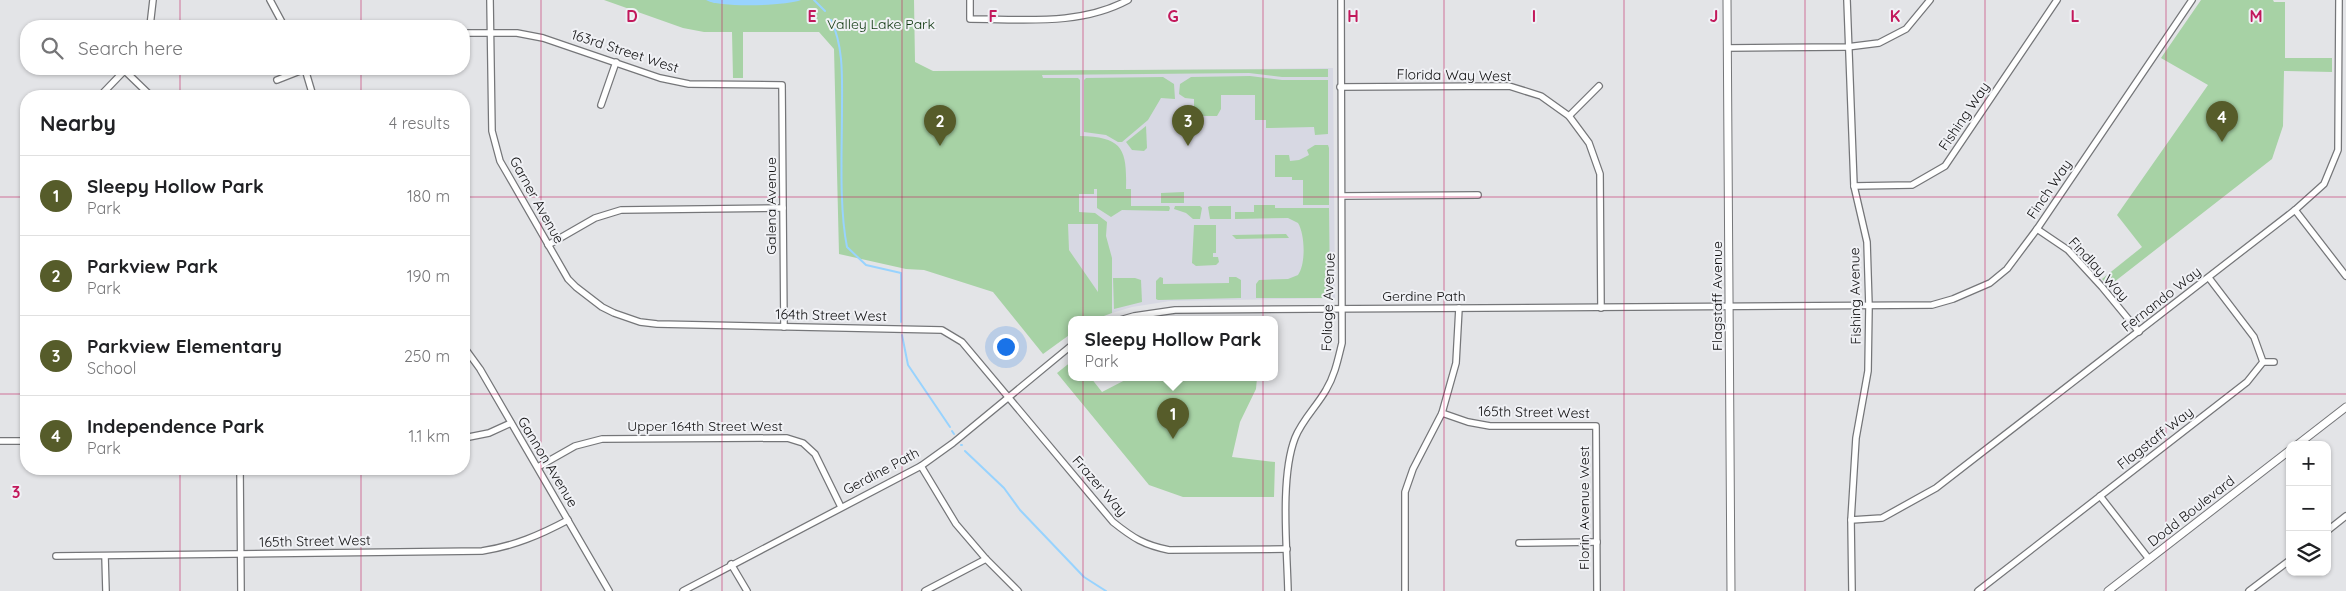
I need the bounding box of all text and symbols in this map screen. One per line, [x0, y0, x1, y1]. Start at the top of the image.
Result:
text: D [626, 6, 638, 26]
text: E [807, 6, 817, 26]
text: F [989, 6, 998, 26]
text: G [1167, 6, 1179, 26]
text: H [1347, 6, 1359, 26]
text: I [1532, 6, 1536, 26]
text: J [1710, 6, 1718, 26]
text: K [1890, 6, 1900, 26]
text: L [2071, 6, 2080, 26]
text: M [2249, 6, 2263, 26]
park label: Valley Lake Park [827, 15, 935, 33]
search box [20, 20, 470, 75]
street label: 163rd Street West [569, 25, 681, 77]
icon: search [38, 34, 66, 62]
text: Search here [78, 36, 183, 60]
street label: Florida Way West [1396, 65, 1512, 85]
street label: Fishing Way [1934, 78, 1994, 154]
pin: 4 [2206, 101, 2238, 142]
pin: 2 [924, 105, 956, 146]
pin: 3 [1172, 105, 1204, 146]
text: Nearby [40, 110, 116, 136]
text: 4 results [389, 113, 450, 133]
street label: Garner Avenue [506, 153, 568, 247]
street label: Finch Way [2023, 156, 2075, 222]
street label: Galena Avenue [762, 157, 780, 255]
text: Sleepy Hollow Park [87, 174, 264, 198]
text: 1 [53, 186, 59, 206]
text: 180 m [407, 186, 450, 206]
text: Park [87, 198, 121, 218]
street label: Findlay Way [2065, 233, 2133, 305]
street label: Flagstaff Avenue [1708, 241, 1726, 351]
street label: Fishing Avenue [1845, 247, 1865, 345]
street label: Foliage Avenue [1317, 252, 1339, 352]
text: Parkview Park [87, 254, 218, 278]
street label: Fernando Way [2118, 262, 2204, 336]
text: 2 [51, 266, 61, 286]
text: 190 m [407, 266, 450, 286]
text: Park [87, 278, 121, 298]
street label: Gerdine Path [1382, 287, 1466, 305]
street label: 164th Street West [775, 305, 887, 325]
popup [1068, 316, 1278, 381]
text: Sleepy Hollow Park [1085, 327, 1261, 351]
text: Parkview Elementary [87, 334, 282, 358]
your location [993, 334, 1019, 360]
text: 3 [52, 346, 60, 366]
text: 250 m [404, 346, 450, 366]
text: Park [1085, 351, 1118, 371]
text: School [87, 358, 136, 378]
pin: 1 [1157, 398, 1189, 439]
street label: 165th Street West [1478, 402, 1590, 422]
street label: Flagstaff Way [2113, 403, 2197, 473]
street label: Gannon Avenue [514, 413, 582, 511]
text: Independence Park [87, 414, 264, 438]
street label: Upper 164th Street West [627, 417, 783, 435]
text: 4 [51, 426, 61, 446]
text: 1.1 km [408, 426, 450, 446]
text: Park [87, 438, 121, 458]
map controls [2286, 441, 2331, 576]
button: + [2286, 441, 2331, 486]
street label: Gerdine Path [840, 443, 922, 499]
street label: Florin Avenue West [1575, 446, 1593, 570]
street label: Frazer Way [1069, 452, 1131, 520]
street label: Dodd Boulevard [2144, 471, 2238, 551]
text: 3 [12, 482, 20, 502]
button: − [2286, 486, 2331, 531]
street label: 165th Street West [259, 531, 371, 551]
button: layers [2286, 531, 2331, 576]

